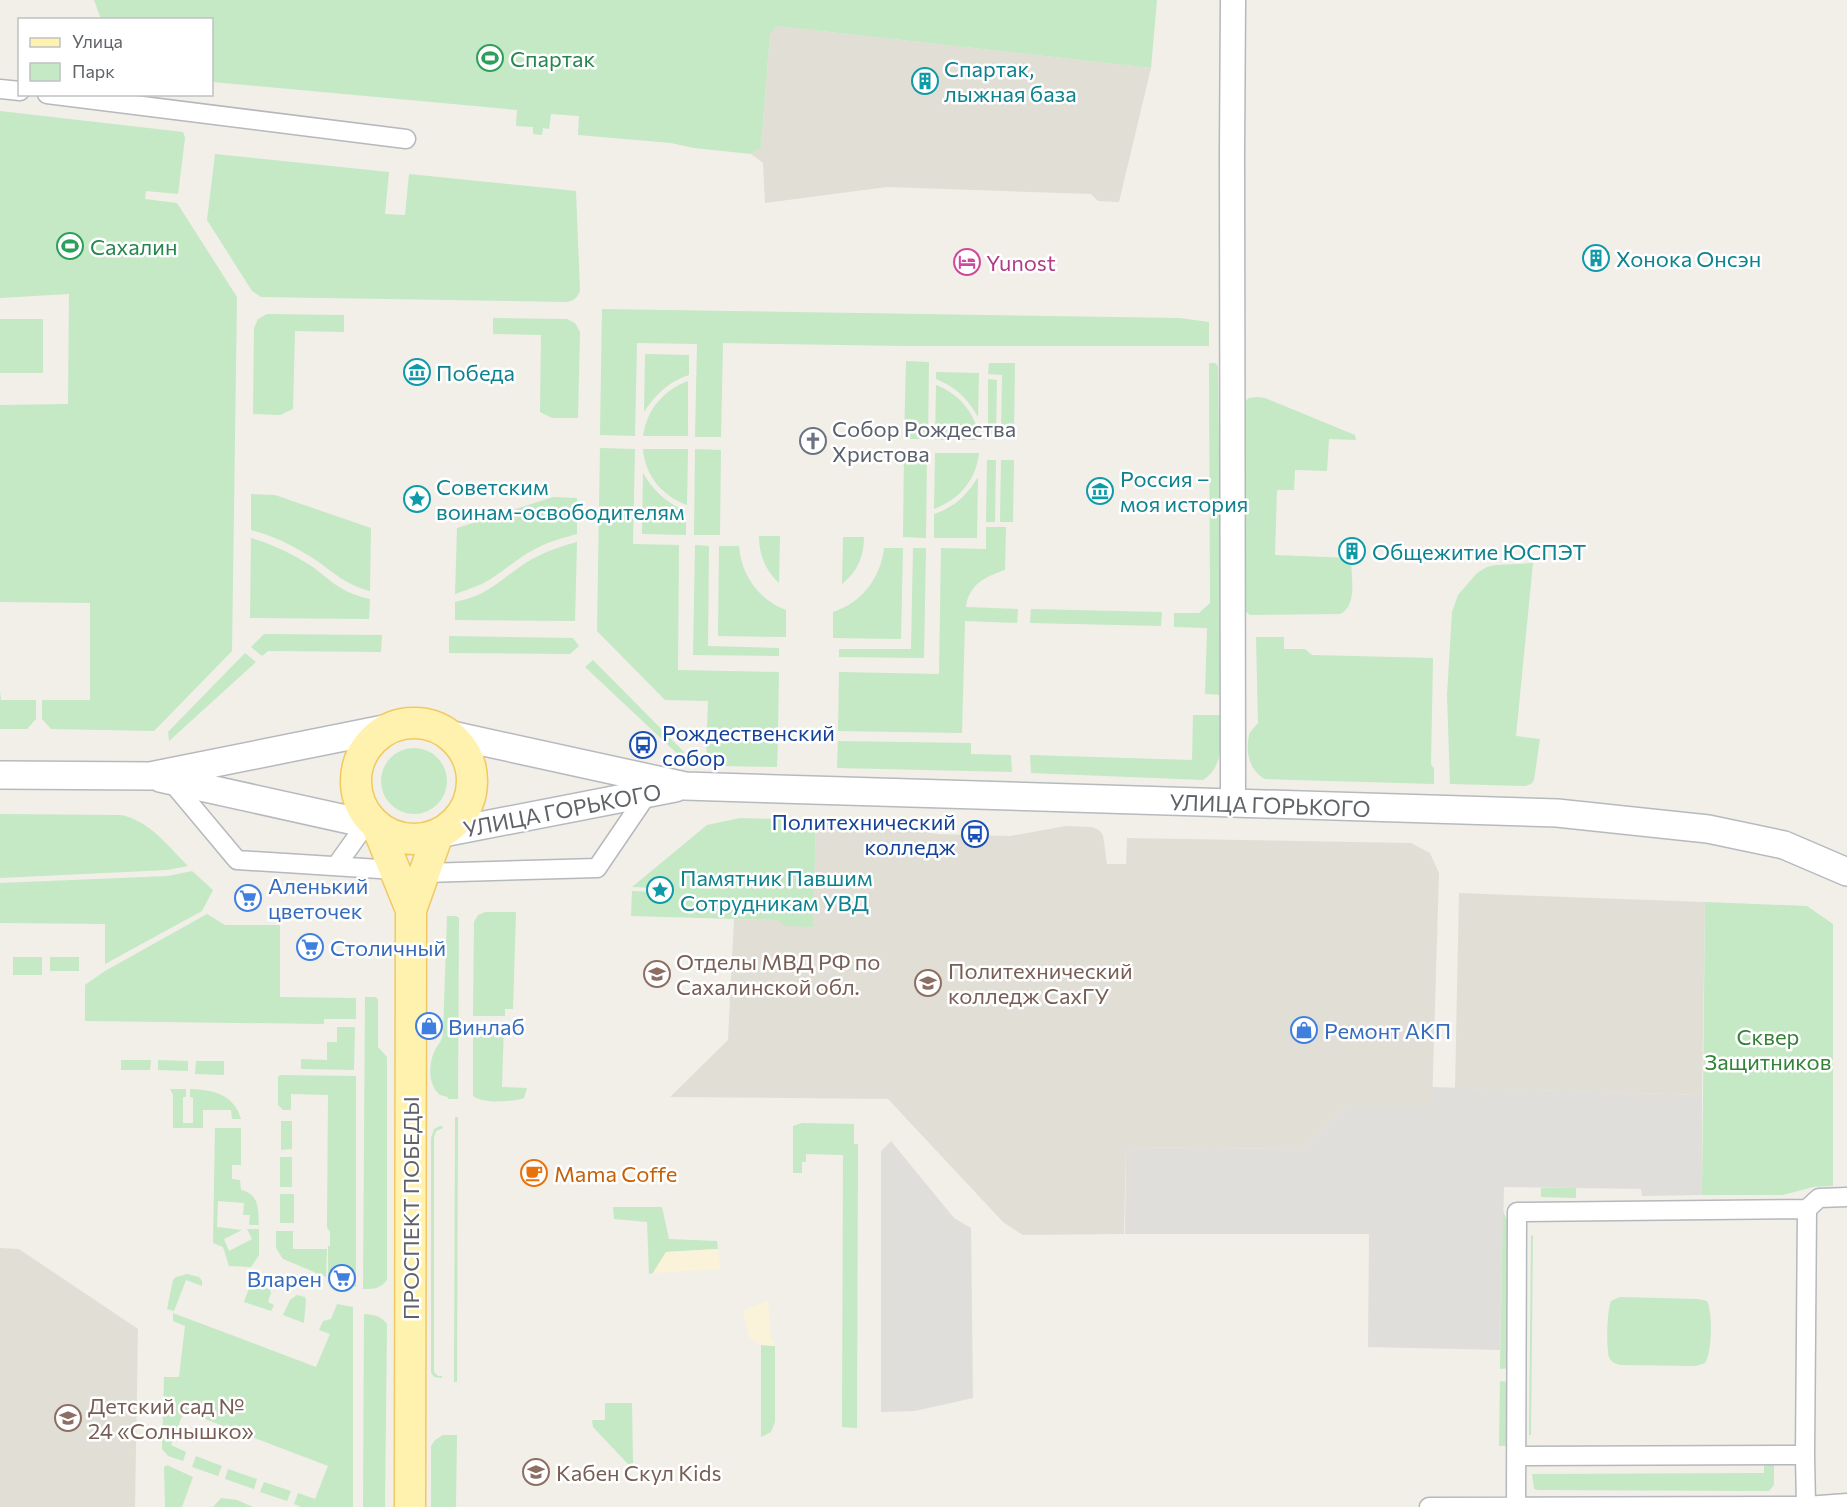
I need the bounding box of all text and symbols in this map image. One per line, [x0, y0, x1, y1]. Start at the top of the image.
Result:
legend [18, 18, 213, 96]
text: Улица [72, 30, 123, 52]
sports icon: Спартак [475, 43, 505, 73]
place label: Спартак [510, 45, 595, 72]
place label: Спартак, лыжная база [944, 55, 1077, 107]
text: Парк [72, 60, 115, 82]
building icon: Спартак, лыжная база [910, 66, 940, 96]
sports icon: Сахалин [55, 231, 85, 261]
place label: Сахалин [90, 233, 177, 260]
building icon: Хонока Онсэн [1581, 243, 1611, 273]
place label: Хонока Онсэн [1616, 245, 1761, 272]
hotel icon: Yunost [952, 247, 982, 277]
place label: Yunost [986, 249, 1056, 276]
museum icon: Победа [402, 357, 432, 387]
place label: Победа [436, 359, 515, 386]
place label: Собор Рождества Христова [832, 415, 1016, 467]
church icon: Собор Рождества Христова [798, 426, 828, 456]
place label: Россия – моя история [1120, 465, 1248, 517]
place label: Советским воинам-освободителям [436, 473, 685, 525]
museum icon: Россия – моя история [1085, 476, 1115, 506]
place icon: Советским воинам-освободителям [402, 484, 432, 514]
building icon: Общежитие ЮСПЭТ [1337, 536, 1367, 566]
place label: Общежитие ЮСПЭТ [1372, 538, 1586, 565]
place label: Рождественский собор [662, 719, 835, 771]
bus stop icon: Рождественский собор [628, 730, 658, 760]
street label: УЛИЦА ГОРЬКОГО [461, 778, 663, 842]
street label: УЛИЦА ГОРЬКОГО [1169, 788, 1371, 822]
place label: Политехнический колледж [771, 808, 957, 860]
bus stop icon: Политехнический колледж [960, 819, 990, 849]
place label: Памятник Павшим Сотрудникам УВД [680, 864, 873, 916]
place label: Аленький цветочек [268, 872, 368, 924]
place icon: Памятник Павшим Сотрудникам УВД [645, 875, 675, 905]
supermarket icon: Аленький цветочек [233, 883, 263, 913]
supermarket icon: Столичный [295, 932, 325, 962]
place label: Столичный [330, 934, 446, 961]
place label: Отделы МВД РФ по Сахалинской обл. [676, 948, 880, 1000]
place label: Политехнический колледж СахГУ [948, 957, 1133, 1009]
school or university icon: Отделы МВД РФ по Сахалинской обл. [642, 959, 672, 989]
school or university icon: Политехнический колледж СахГУ [913, 968, 943, 998]
shop icon: Винлаб [414, 1011, 444, 1041]
place label: Винлаб [448, 1013, 525, 1040]
shop icon: Ремонт АКП [1289, 1015, 1319, 1045]
place label: Ремонт АКП [1324, 1017, 1451, 1044]
park label: Сквер Защитников [1705, 1023, 1831, 1075]
street label: ПРОСПЕКТ ПОБЕДЫ [397, 1096, 424, 1320]
cafe icon: Mama Coffe [519, 1158, 549, 1188]
place label: Mama Coffe [554, 1160, 677, 1187]
supermarket icon: Вларен [327, 1263, 357, 1293]
place label: Вларен [247, 1265, 322, 1292]
place label: Детский сад № 24 «Солнышко» [88, 1392, 254, 1444]
school or university icon: Детский сад № 24 «Солнышко» [53, 1403, 83, 1433]
school or university icon: Кабен Скул Kids [521, 1457, 551, 1487]
place label: Кабен Скул Kids [556, 1459, 721, 1486]

